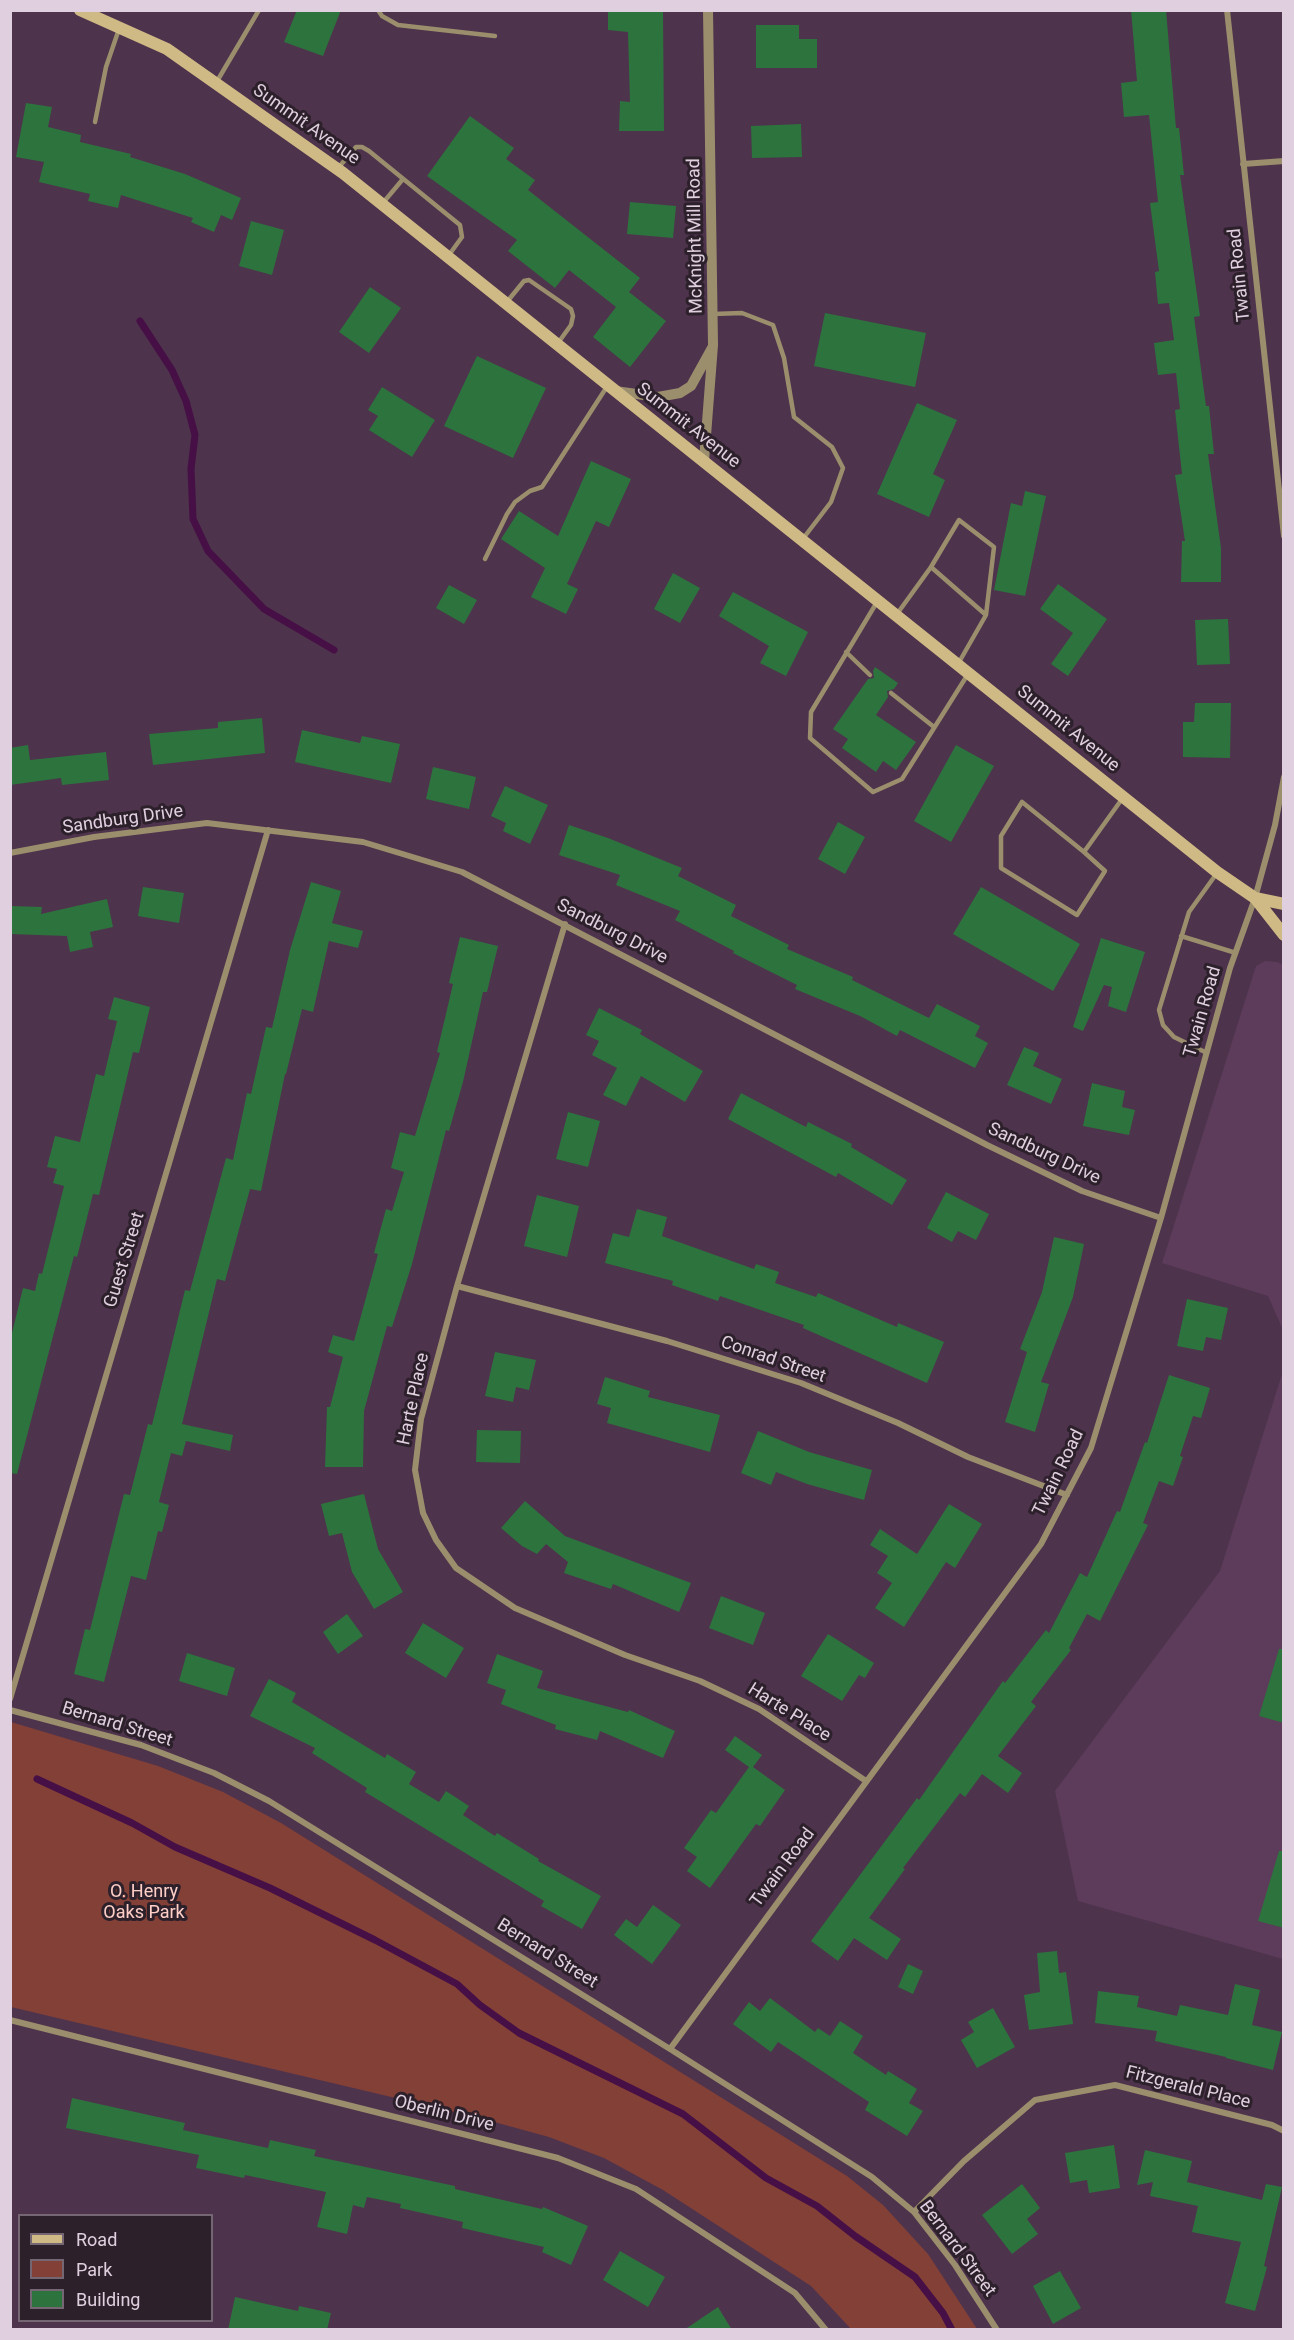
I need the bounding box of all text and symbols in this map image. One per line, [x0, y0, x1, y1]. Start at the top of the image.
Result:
street label: Summit Avenue [248, 80, 364, 170]
street label: McKnight Mill Road [684, 158, 708, 314]
street label: Twain Road [1224, 227, 1256, 323]
street label: Summit Avenue [632, 379, 744, 473]
street label: Summit Avenue [1012, 681, 1124, 777]
street label: Sandburg Drive [61, 801, 185, 839]
street label: Sandburg Drive [553, 895, 671, 969]
street label: Twain Road [1180, 964, 1226, 1060]
street label: Sandburg Drive [984, 1119, 1104, 1189]
street label: Guest Street [100, 1210, 150, 1310]
street label: Conrad Street [718, 1332, 828, 1388]
street label: Harte Place [394, 1351, 434, 1447]
street label: Twain Road [1029, 1426, 1089, 1520]
street label: Harte Place [744, 1679, 834, 1747]
street label: Bernard Street [59, 1698, 175, 1752]
street label: Twain Road [746, 1824, 820, 1912]
park label: O. Henry Oaks Park [103, 1881, 185, 1924]
street label: Bernard Street [493, 1914, 601, 1994]
street label: Fitzgerald Place [1123, 2062, 1253, 2114]
street label: Oberlin Drive [392, 2091, 496, 2137]
street label: Bernard Street [914, 2197, 1000, 2301]
legend [18, 2214, 213, 2322]
text: Road [76, 2229, 117, 2250]
text: Park [76, 2259, 112, 2280]
text: Building [76, 2289, 140, 2310]

